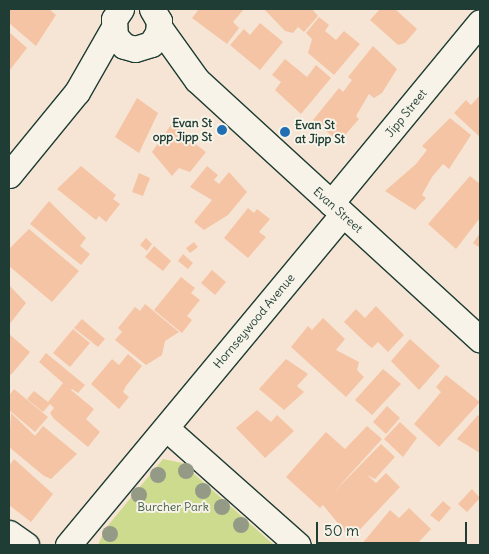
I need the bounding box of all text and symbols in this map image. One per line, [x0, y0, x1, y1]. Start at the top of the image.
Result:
street label: Jipp Street [382, 86, 430, 140]
place label: Evan St opp Jipp St [153, 116, 212, 144]
place label: Evan St at Jipp St [295, 118, 345, 146]
marker: Evan St opp Jipp St [216, 124, 228, 136]
marker: Evan St at Jipp St [279, 126, 291, 138]
street label: Evan Street [310, 184, 366, 236]
street label: Hornseywood Avenue [210, 271, 298, 371]
park label: Burcher Park [137, 500, 209, 514]
scale bar [319, 512, 470, 544]
text: 50 m [324, 521, 359, 540]

